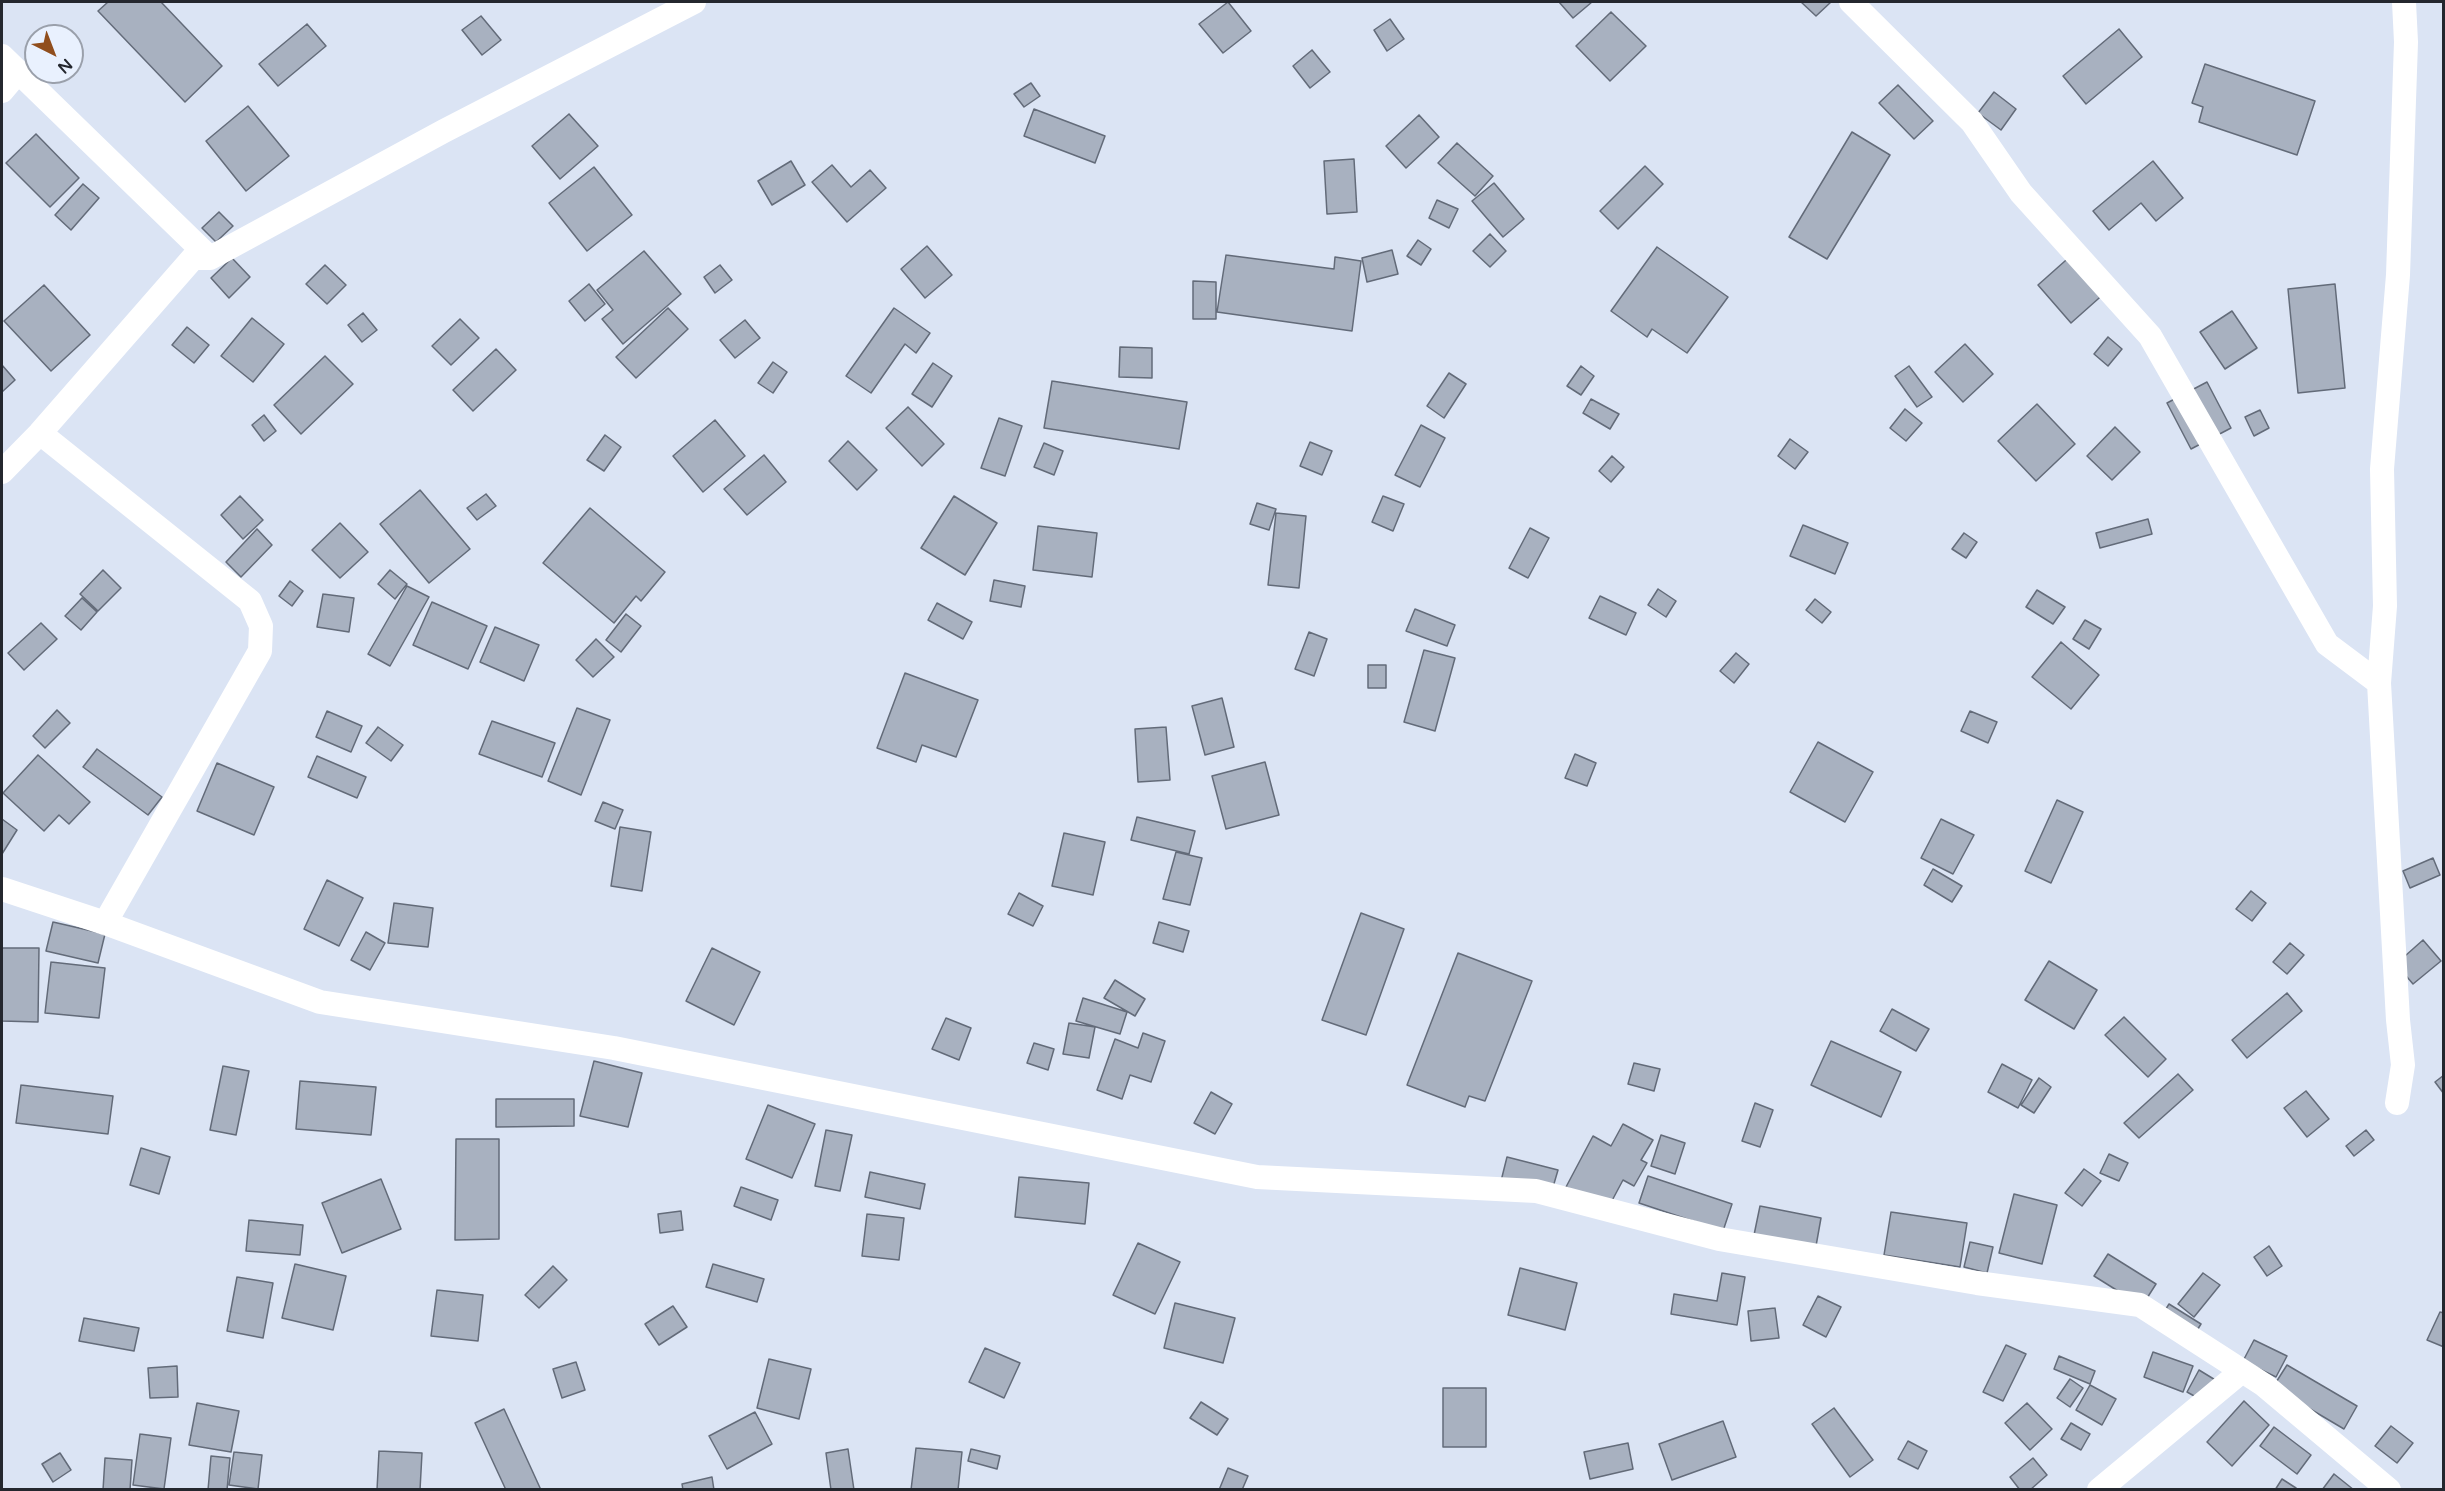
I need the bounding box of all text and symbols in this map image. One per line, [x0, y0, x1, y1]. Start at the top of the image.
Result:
north arrow [24, 24, 84, 84]
text: N [53, 54, 76, 78]

